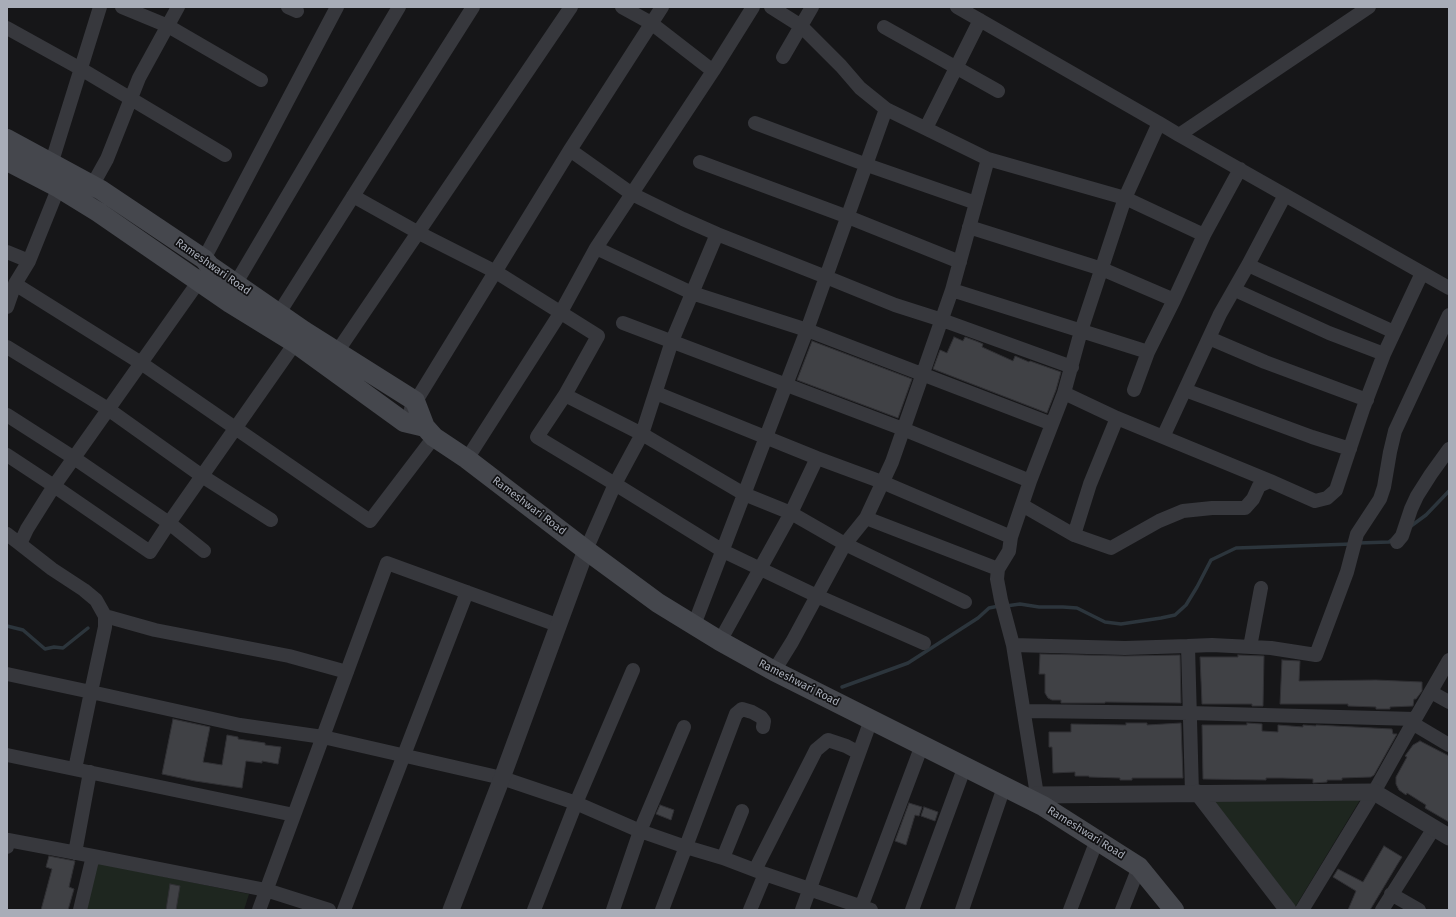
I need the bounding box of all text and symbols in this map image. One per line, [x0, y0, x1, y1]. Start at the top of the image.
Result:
street label: Rameshwari Road [173, 236, 253, 298]
street label: Rameshwari Road [490, 474, 568, 538]
street label: Rameshwari Road [756, 657, 842, 709]
street label: Rameshwari Road [1045, 804, 1127, 862]

